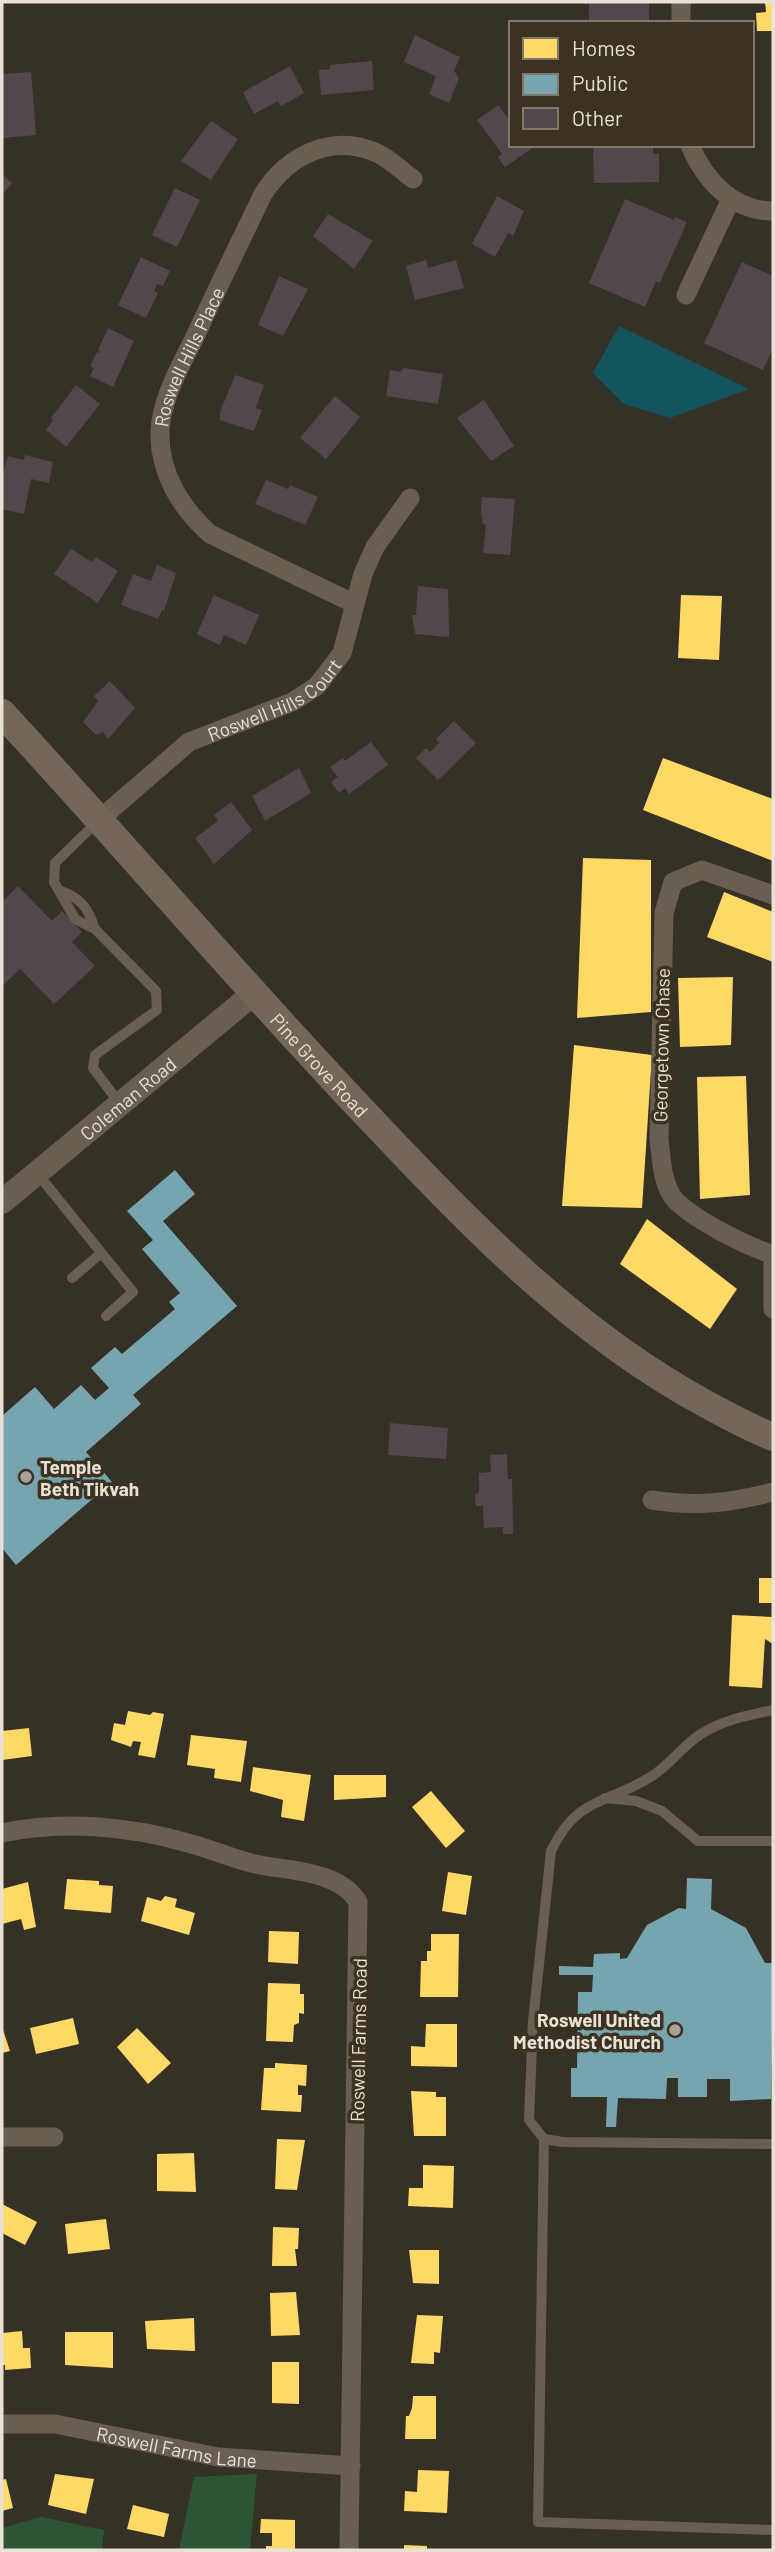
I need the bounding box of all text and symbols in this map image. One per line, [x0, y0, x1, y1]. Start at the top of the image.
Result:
legend [509, 21, 754, 147]
text: Homes [572, 35, 636, 60]
text: Public [572, 70, 628, 95]
text: Other [572, 105, 623, 130]
street label: Roswell Hills Place [149, 283, 228, 428]
street label: Roswell Hills Court [204, 654, 346, 745]
street label: Georgetown Chase [648, 968, 674, 1122]
street label: Pine Grove Road [266, 1008, 374, 1121]
street label: Coleman Road [75, 1052, 180, 1144]
place label: Temple Beth Tikvah [40, 1455, 139, 1500]
marker: Temple Beth Tikvah [18, 1469, 34, 1485]
street label: Roswell Farms Road [345, 1958, 371, 2122]
place label: Roswell United Methodist Church [513, 2008, 661, 2053]
marker: Roswell United Methodist Church [667, 2022, 683, 2038]
street label: Roswell Farms Lane [94, 2421, 258, 2471]

